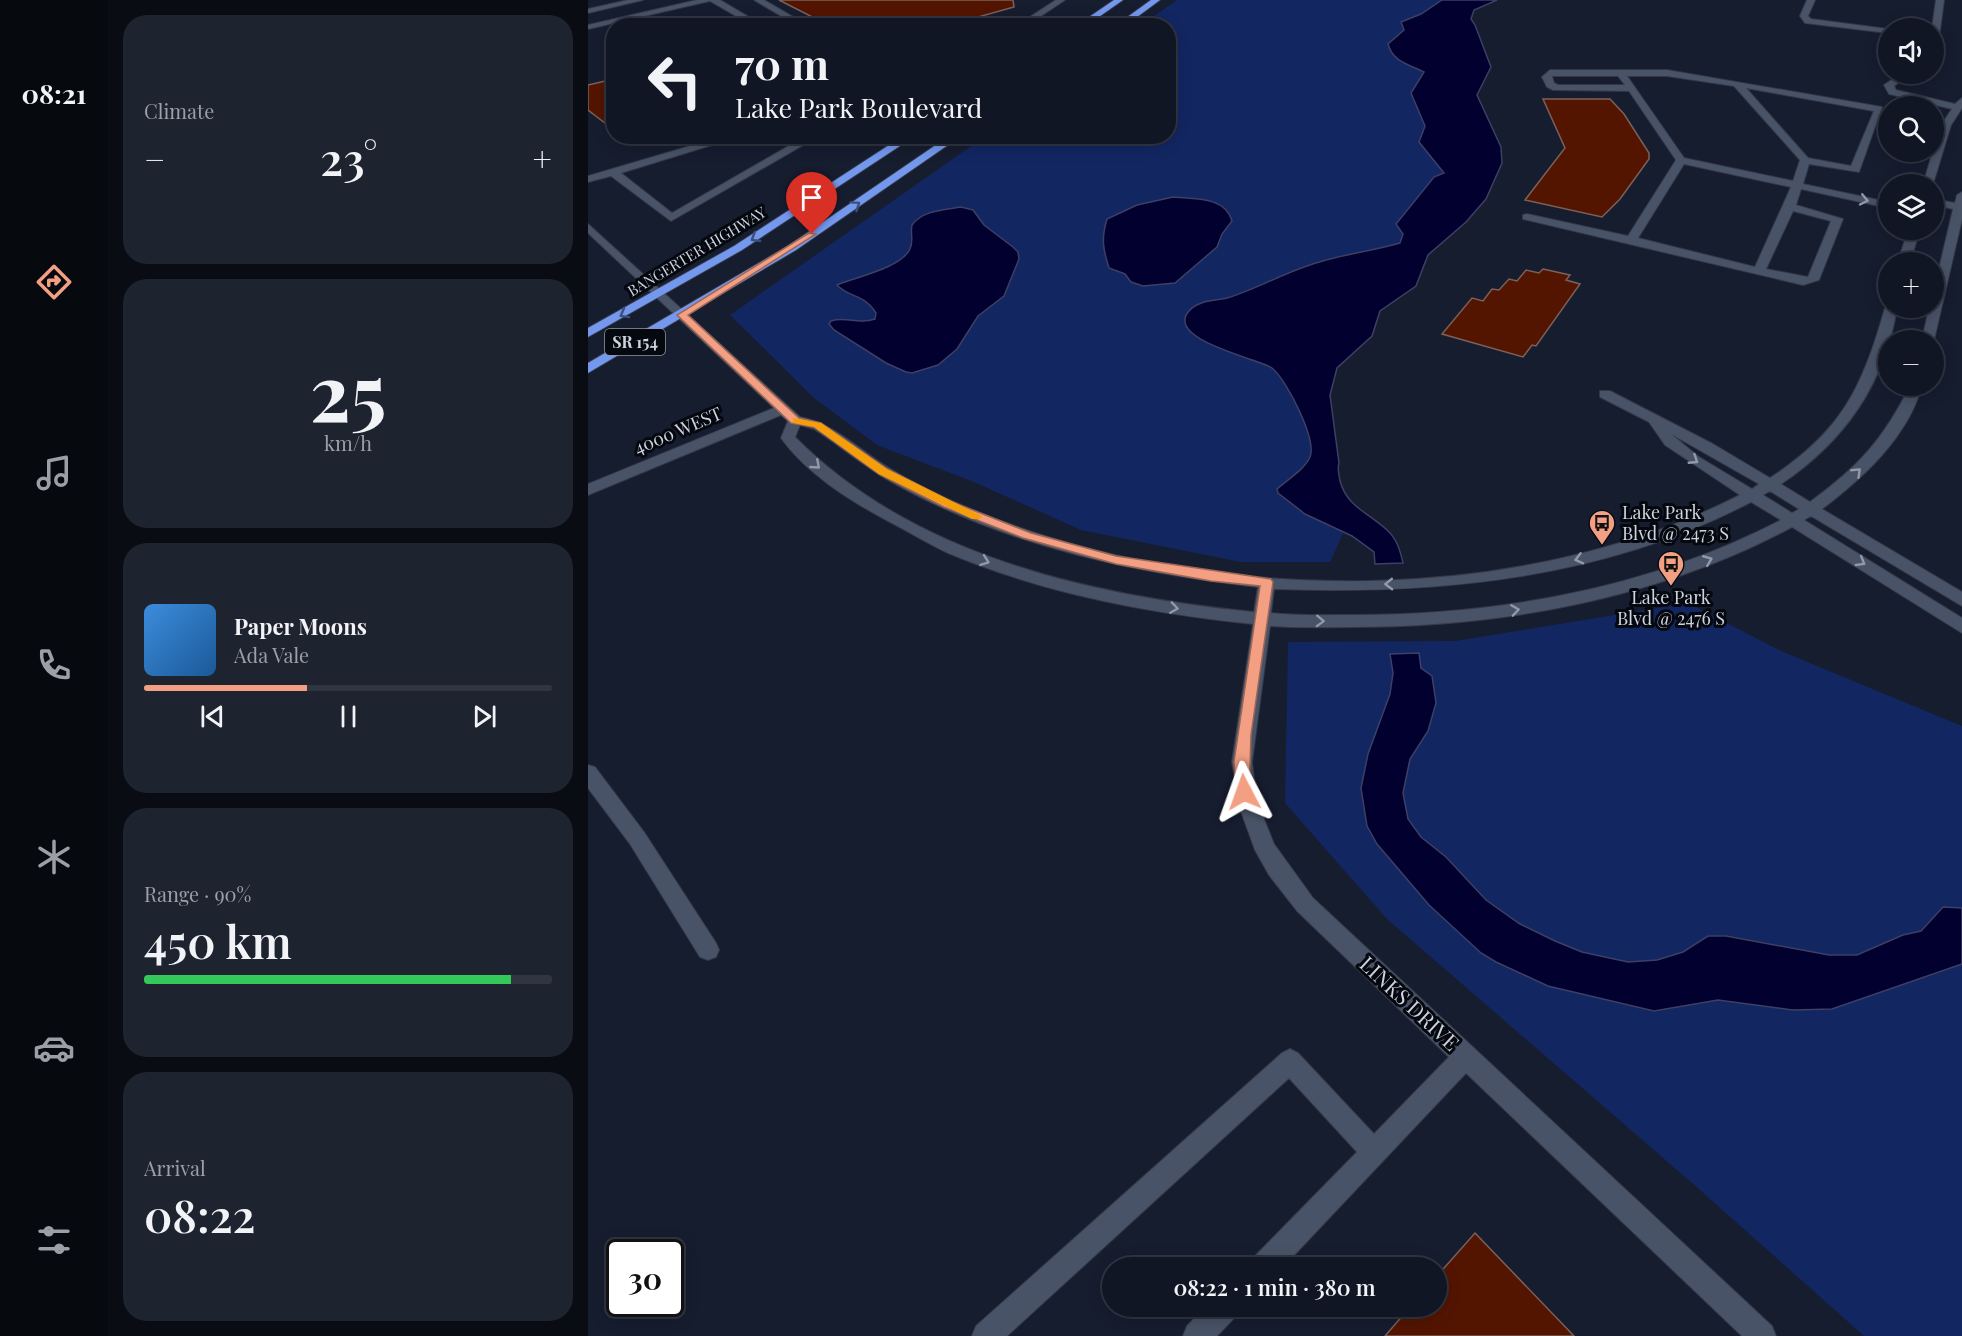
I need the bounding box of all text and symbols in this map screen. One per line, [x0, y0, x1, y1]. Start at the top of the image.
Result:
map controls [1878, 18, 1944, 396]
button: sound [1878, 18, 1944, 84]
text: 70 m [735, 35, 829, 91]
icon: left [636, 42, 714, 120]
text: 08:21 [22, 75, 86, 111]
text: Lake Park Boulevard [735, 89, 983, 125]
button: search [1878, 96, 1944, 162]
text: Climate [144, 97, 214, 124]
text: 23° [320, 127, 378, 187]
text: − [144, 136, 165, 180]
text: + [533, 136, 552, 180]
pin [786, 172, 837, 234]
button: layers [1878, 174, 1944, 240]
icon: arrive [795, 181, 828, 214]
one-way arrow [1859, 193, 1869, 206]
one-way arrow [849, 201, 860, 212]
street label: BANGERTER HIGHWAY [623, 202, 770, 301]
one-way arrow [751, 230, 761, 242]
button: + [1878, 252, 1944, 318]
icon: directions [33, 261, 75, 303]
one-way arrow [620, 307, 630, 318]
road number: SR 154 [605, 329, 665, 355]
button: − [1878, 330, 1944, 396]
text: 25 [310, 338, 386, 442]
street label: 4000 WEST [630, 401, 725, 459]
text: km/h [324, 429, 372, 456]
icon: music [33, 452, 75, 494]
one-way arrow [1687, 453, 1698, 464]
one-way arrow [809, 458, 820, 469]
one-way arrow [1851, 468, 1861, 479]
place label: Lake Park Blvd @ 2473 S [1622, 500, 1729, 545]
bus stop icon: Lake Park Blvd @ 2473 S [1587, 508, 1617, 546]
bus stop icon: Lake Park Blvd @ 2476 S [1656, 549, 1686, 587]
one-way arrow [1575, 552, 1585, 565]
one-way arrow [979, 553, 990, 566]
one-way arrow [1855, 554, 1865, 566]
one-way arrow [1702, 555, 1713, 568]
one-way arrow [1385, 578, 1394, 590]
place label: Lake Park Blvd @ 2476 S [1617, 585, 1725, 630]
one-way arrow [1169, 602, 1178, 614]
one-way arrow [1510, 605, 1519, 617]
text: Paper Moons [234, 611, 367, 641]
one-way arrow [1316, 615, 1325, 628]
text: Ada Vale [234, 641, 309, 668]
icon: phone [33, 644, 75, 686]
icon: previous [196, 700, 229, 733]
icon: pause [332, 700, 365, 733]
icon: next [468, 700, 501, 733]
position arrow [1212, 760, 1276, 824]
icon: climate [33, 836, 75, 878]
text: Range · 90% [144, 880, 251, 907]
text: 450 km [144, 910, 292, 970]
street label: LINKS DRIVE [1355, 949, 1466, 1056]
icon: car [33, 1027, 75, 1069]
text: Arrival [144, 1154, 206, 1181]
text: 08:22 [144, 1184, 255, 1244]
icon: filters [33, 1219, 75, 1261]
speed limit sign: 30 [606, 1239, 684, 1317]
text: 08:22 · 1 min · 380 m [1173, 1272, 1376, 1302]

